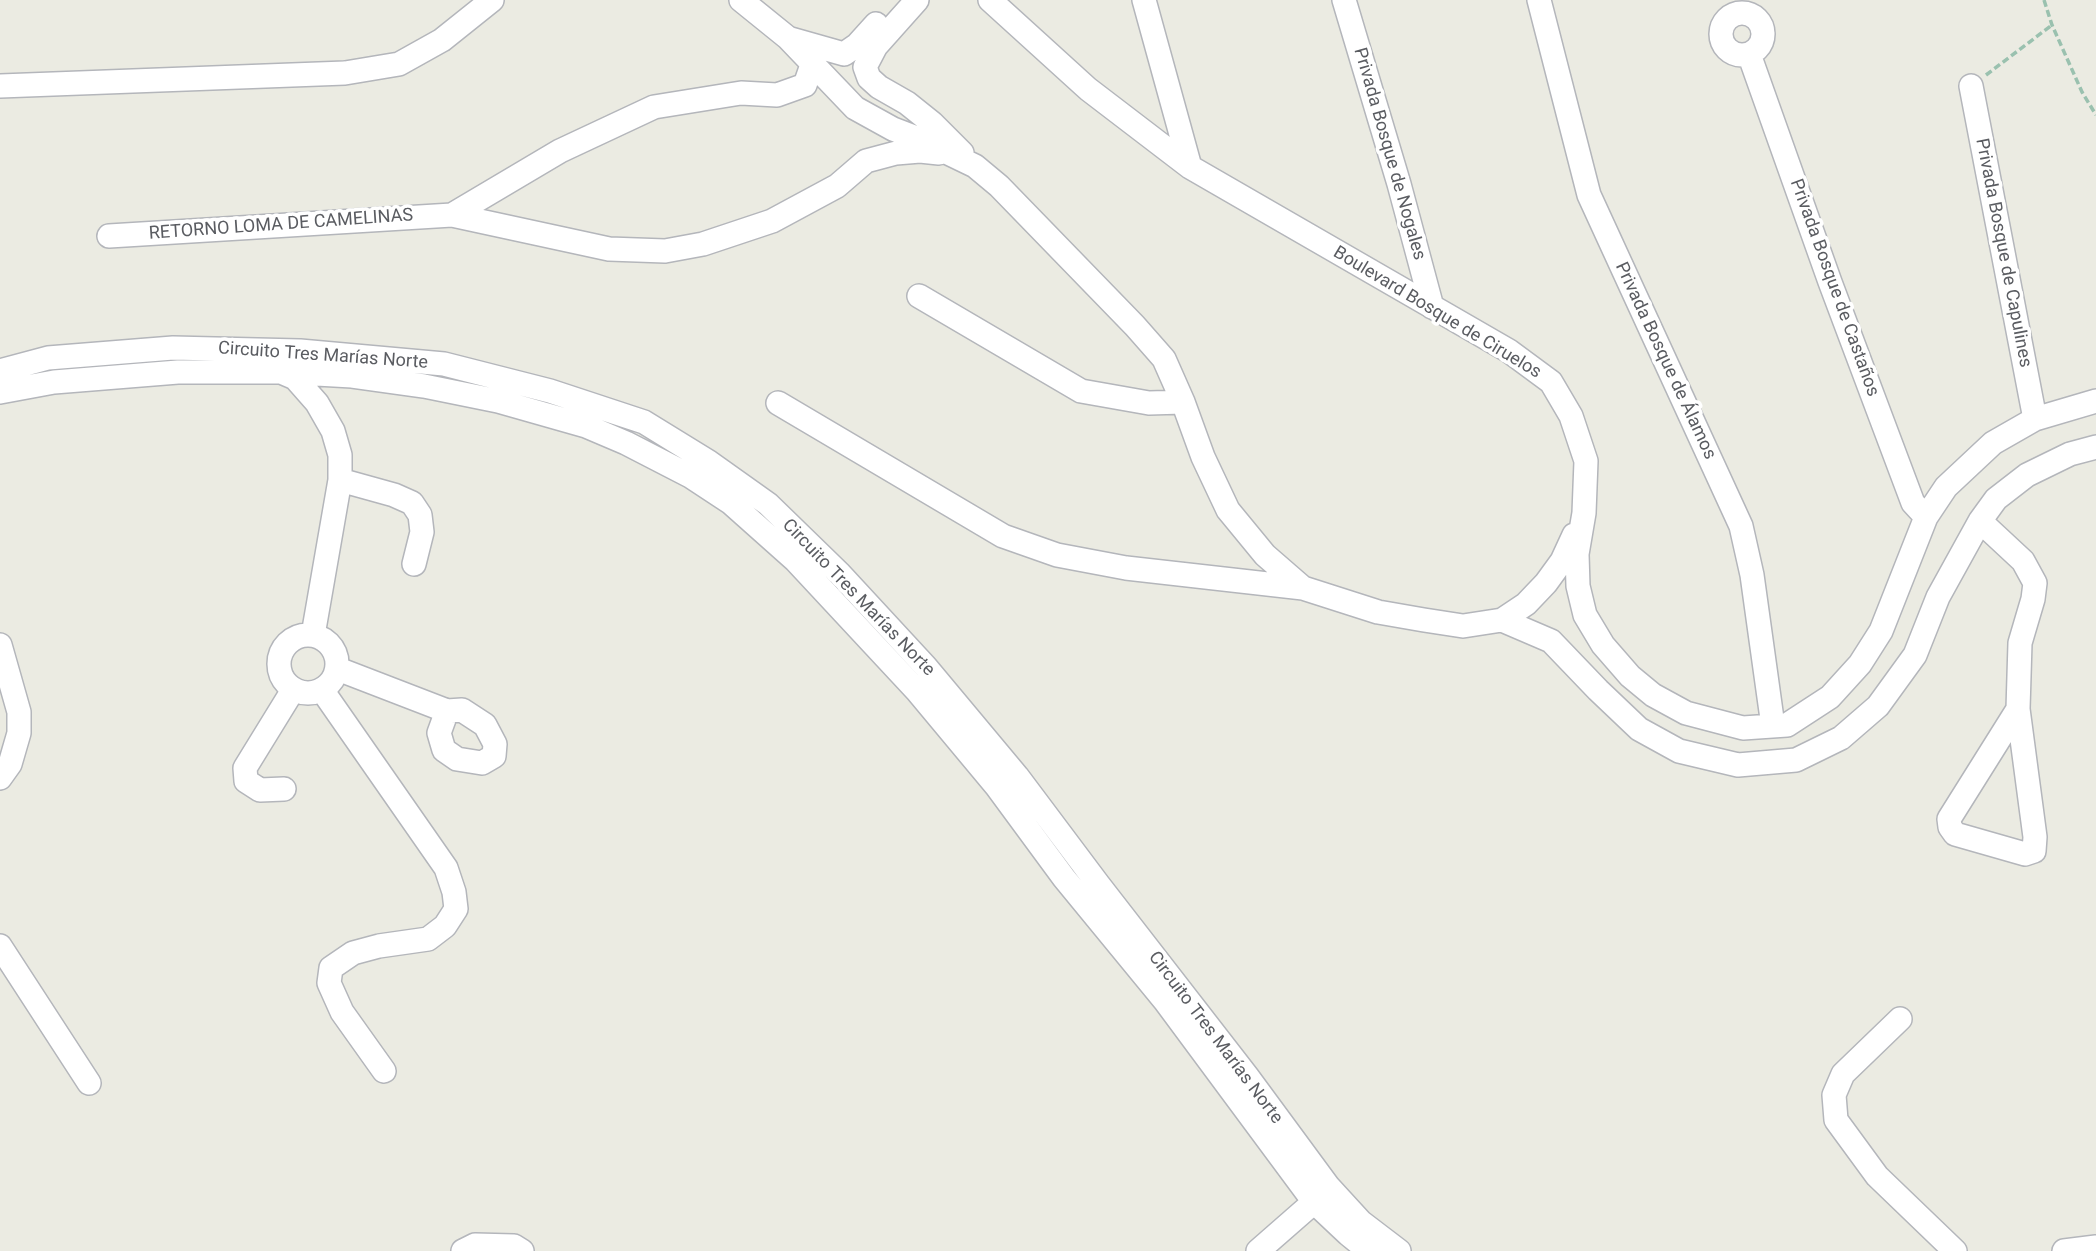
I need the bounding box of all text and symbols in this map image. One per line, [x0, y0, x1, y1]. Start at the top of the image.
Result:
street label: Privada Bosque de Nogales [1348, 45, 1430, 263]
street label: Privada Bosque de Capulines [1970, 137, 2036, 369]
street label: Privada Bosque de Castaños [1785, 176, 1883, 400]
street label: RETORNO LOMA DE CAMELINAS [148, 205, 414, 245]
street label: Boulevard Bosque de Ciruelos [1329, 242, 1545, 384]
street label: Privada Bosque de Álamos [1610, 259, 1720, 463]
street label: Circuito Tres Marías Norte [217, 338, 429, 374]
street label: Circuito Tres Marías Norte [777, 515, 939, 681]
street label: Circuito Tres Marías Norte [1143, 948, 1287, 1128]

